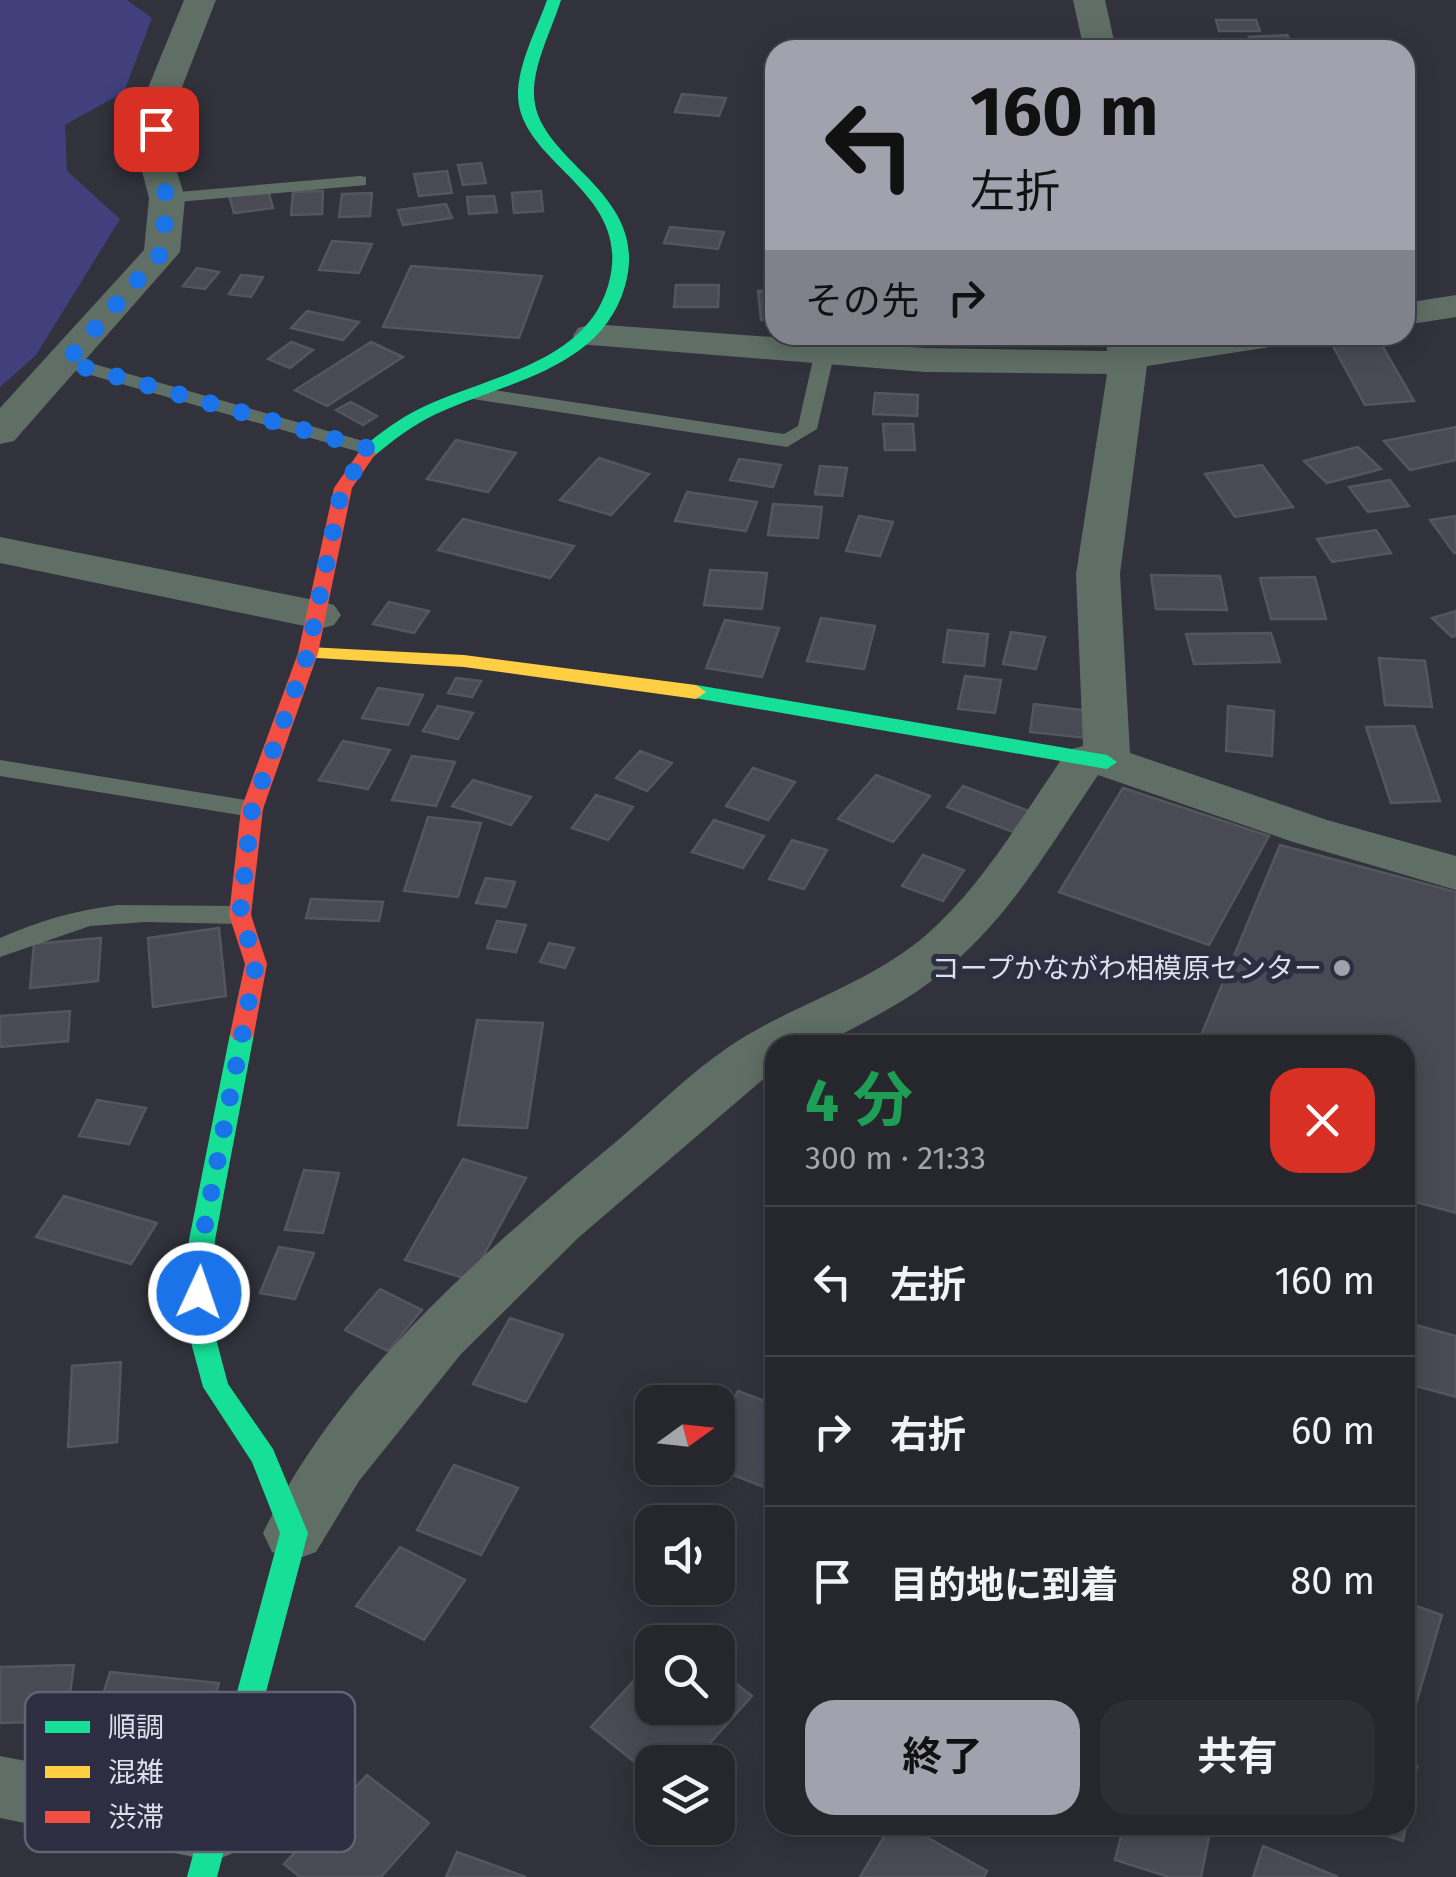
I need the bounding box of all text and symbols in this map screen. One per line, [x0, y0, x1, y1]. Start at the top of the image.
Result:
text: 160 m [970, 70, 1159, 154]
icon: left [805, 80, 935, 210]
pin [114, 87, 199, 172]
icon: arrive [129, 102, 184, 157]
text: 左折 [970, 165, 1060, 219]
icon: right [939, 270, 994, 325]
text: その先 [805, 278, 919, 324]
place label: コープかながわ相模原センター [932, 952, 1322, 985]
marker: コープかながわ相模原センター [1331, 957, 1353, 979]
text: 4 分 [805, 1065, 913, 1137]
button: close [1270, 1068, 1375, 1173]
text: 300 m · 21:33 [805, 1139, 986, 1177]
position arrow [147, 1241, 251, 1345]
icon: left [805, 1254, 860, 1309]
text: 160 m [1274, 1258, 1375, 1304]
text: 左折 [890, 1262, 966, 1308]
north arrow [635, 1385, 735, 1485]
map controls [635, 1385, 735, 1845]
icon: right [805, 1404, 860, 1459]
text: 60 m [1291, 1408, 1375, 1454]
text: 右折 [890, 1412, 966, 1458]
button: sound [635, 1505, 735, 1605]
icon: arrive [805, 1554, 860, 1609]
text: 80 m [1290, 1558, 1375, 1604]
text: 目的地に到着 [890, 1562, 1118, 1608]
button: search [635, 1625, 735, 1725]
legend [25, 1692, 355, 1852]
button: 終了 [805, 1700, 1080, 1815]
button: 共有 [1100, 1700, 1375, 1815]
text: 順調 [108, 1711, 164, 1744]
button: layers [635, 1745, 735, 1845]
text: 混雑 [108, 1756, 164, 1789]
text: 渋滞 [108, 1801, 164, 1834]

